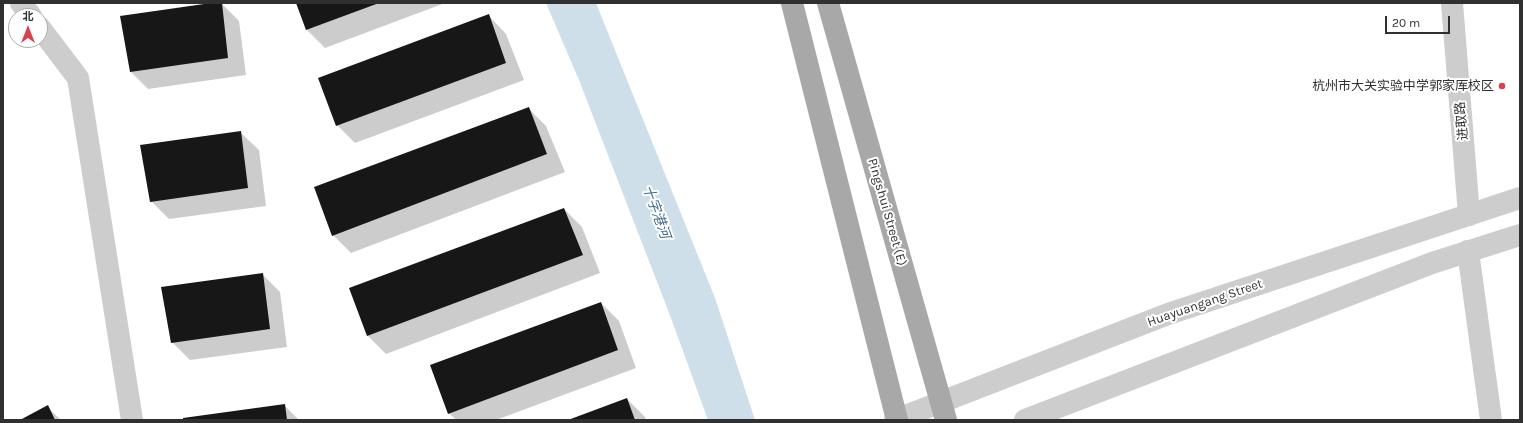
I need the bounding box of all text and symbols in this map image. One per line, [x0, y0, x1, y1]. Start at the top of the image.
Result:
north arrow [8, 8, 48, 48]
scale bar [1387, 8, 1452, 34]
text: 北 [23, 10, 34, 23]
text: 20 m [1392, 16, 1420, 30]
place label: 杭州市大关实验中学郭家厍校区 [1312, 78, 1494, 94]
marker: 杭州市大关实验中学郭家厍校区 [1497, 81, 1507, 91]
street label: 进取路 [1453, 101, 1471, 141]
street label: Pingshui Street (E) [864, 156, 910, 268]
water label: 十字港河 [639, 183, 673, 241]
street label: Huayuangang Street [1145, 276, 1265, 330]

